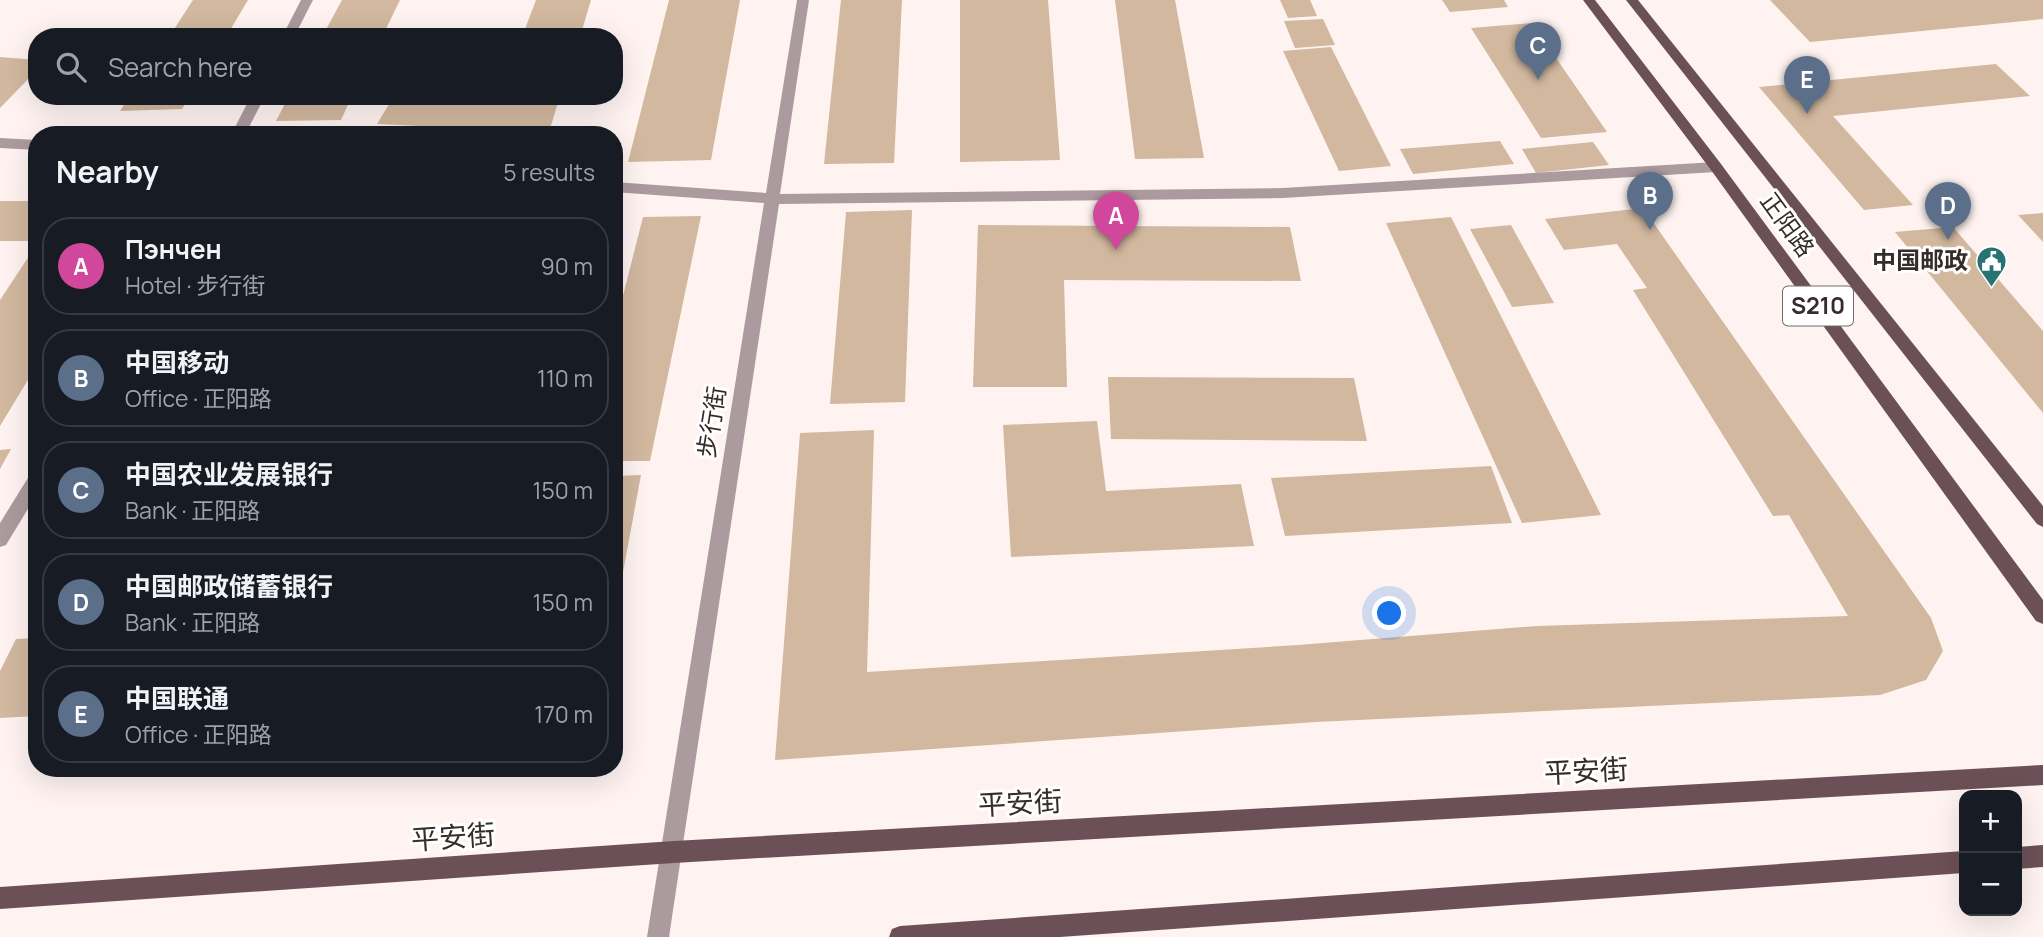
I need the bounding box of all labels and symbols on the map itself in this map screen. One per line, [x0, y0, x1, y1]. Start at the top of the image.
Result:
pin: C [1515, 22, 1561, 80]
pin: E [1784, 56, 1830, 114]
pin: B [1627, 172, 1673, 230]
pin: D [1925, 182, 1971, 240]
street label: 正阳路 [1754, 185, 1823, 263]
pin: A [1093, 192, 1139, 250]
place label: 中国邮政 [1872, 243, 1968, 276]
public building icon: 中国邮政 [1974, 244, 2008, 288]
road number: S210 [1783, 286, 1853, 326]
street label: 步行街 [689, 384, 732, 460]
your location [1372, 596, 1406, 630]
street label: 平安街 [1543, 749, 1629, 791]
street label: 平安街 [977, 781, 1063, 823]
street label: 平安街 [410, 814, 496, 858]

